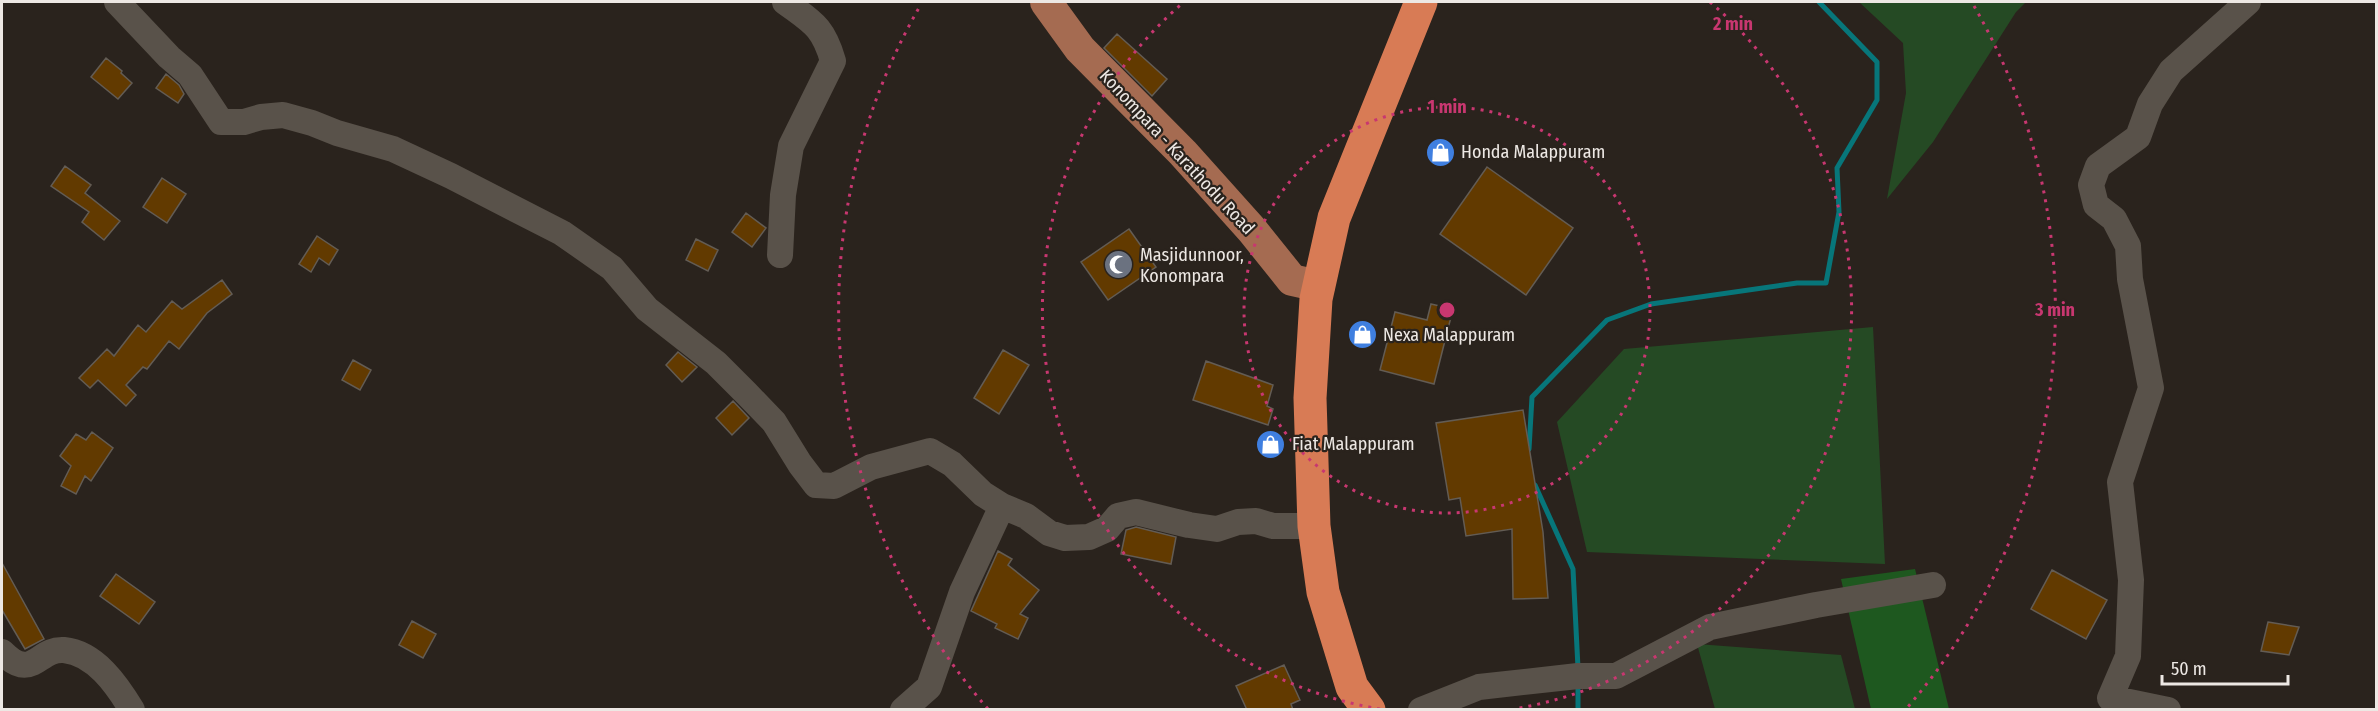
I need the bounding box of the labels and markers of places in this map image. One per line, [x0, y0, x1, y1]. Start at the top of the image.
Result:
shop icon: Honda Malappuram [1424, 136, 1456, 168]
place label: Honda Malappuram [1461, 141, 1605, 163]
place label: Masjidunnoor, Konompara [1140, 244, 1244, 287]
mosque icon: Masjidunnoor, Konompara [1103, 249, 1135, 281]
centre of rings [1437, 300, 1457, 320]
shop icon: Nexa Malappuram [1346, 319, 1378, 351]
place label: Nexa Malappuram [1383, 324, 1515, 346]
shop icon: Fiat Malappuram [1255, 428, 1287, 460]
place label: Fiat Malappuram [1292, 433, 1415, 455]

